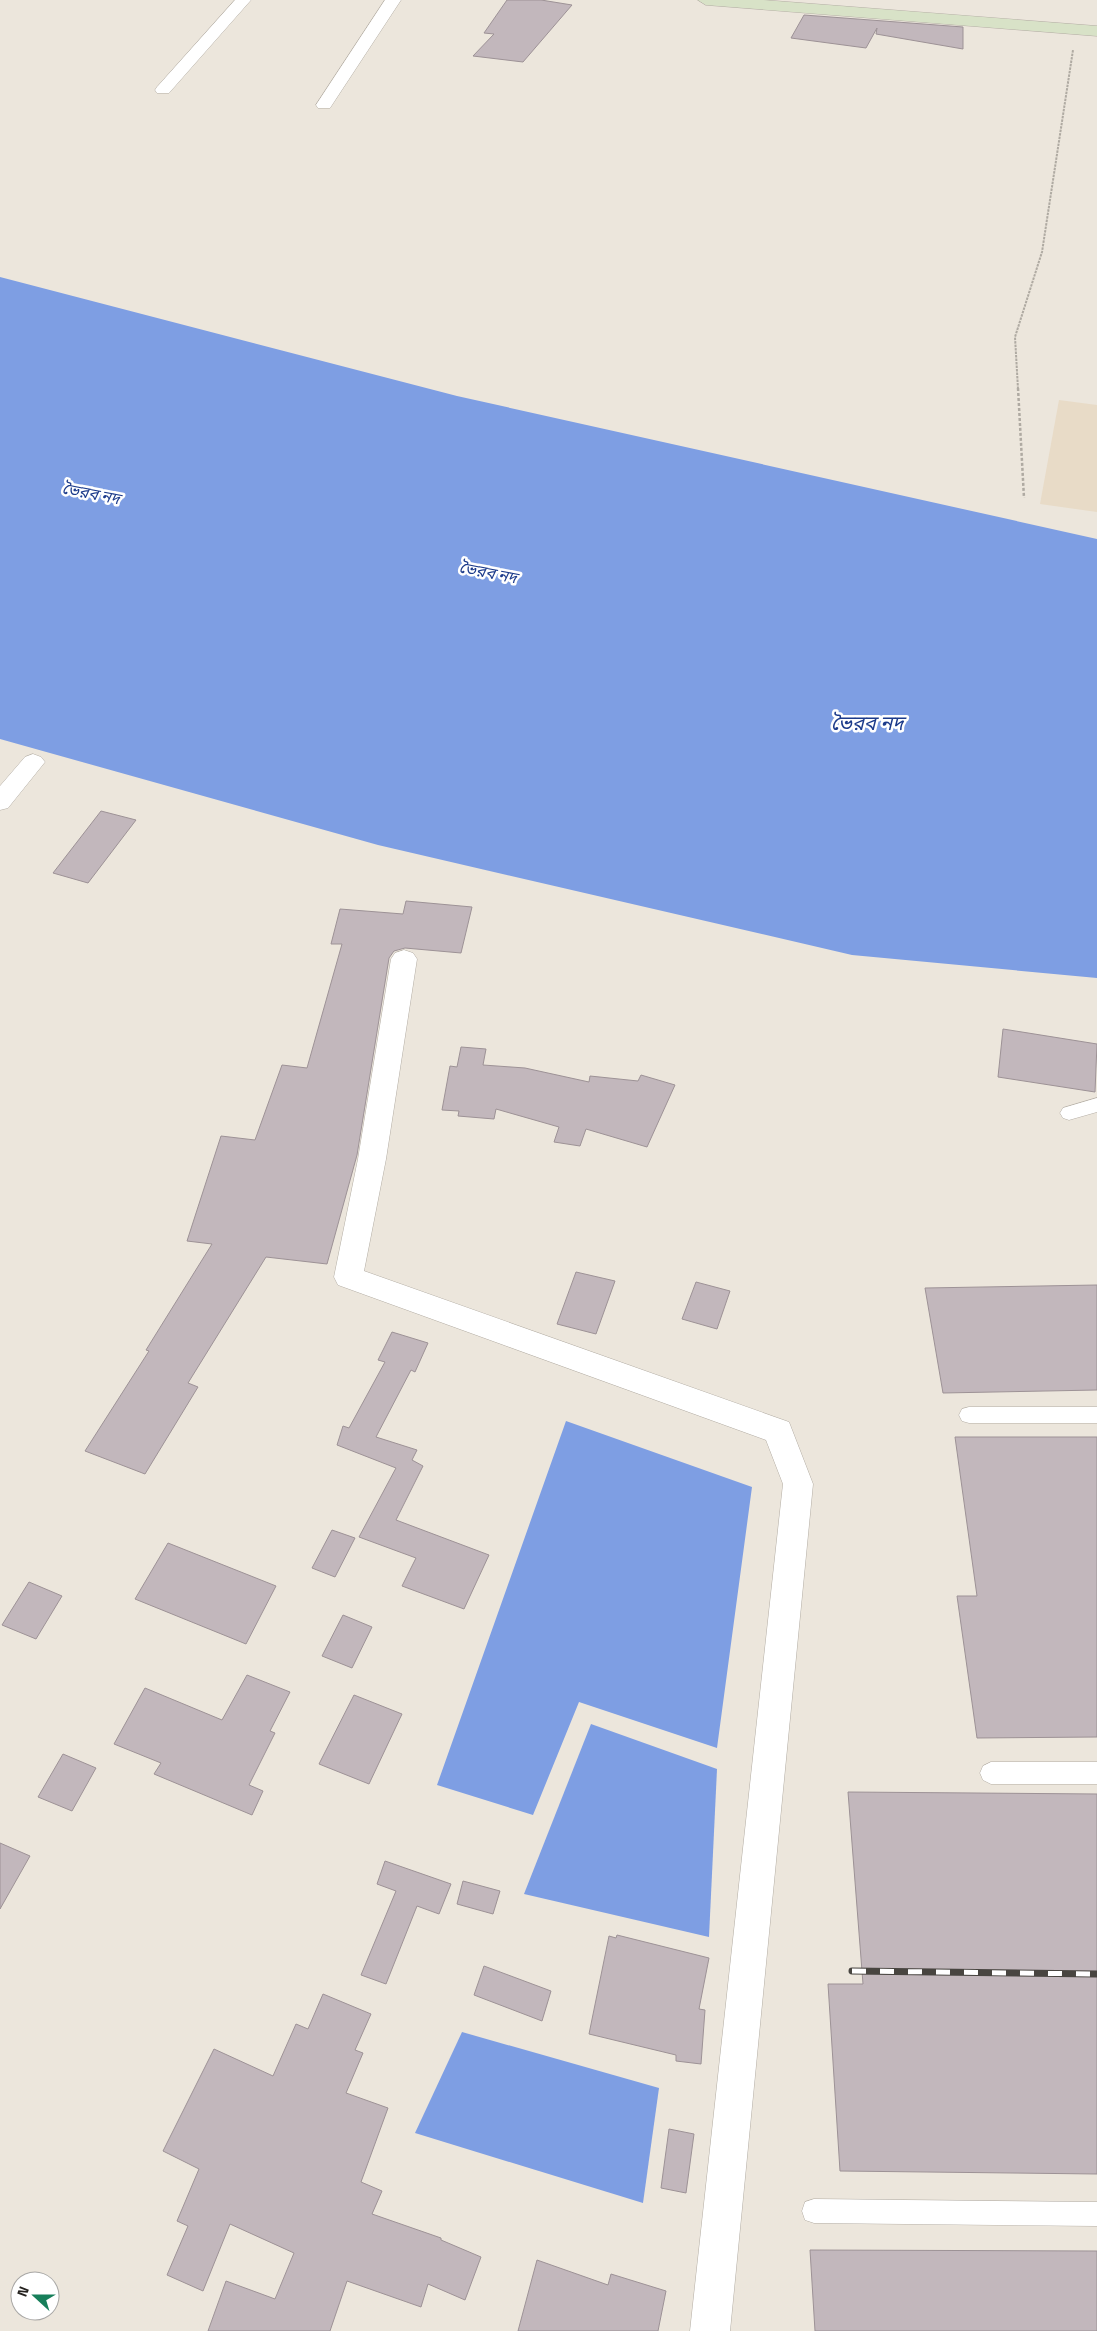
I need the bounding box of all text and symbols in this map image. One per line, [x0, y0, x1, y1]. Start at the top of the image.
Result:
water label: ভৈরব নদ [60, 476, 125, 511]
water label: ভৈরব নদ [457, 555, 522, 590]
water label: ভৈরব নদ [831, 707, 907, 738]
north arrow [10, 2271, 60, 2321]
text: N [11, 2283, 34, 2299]

